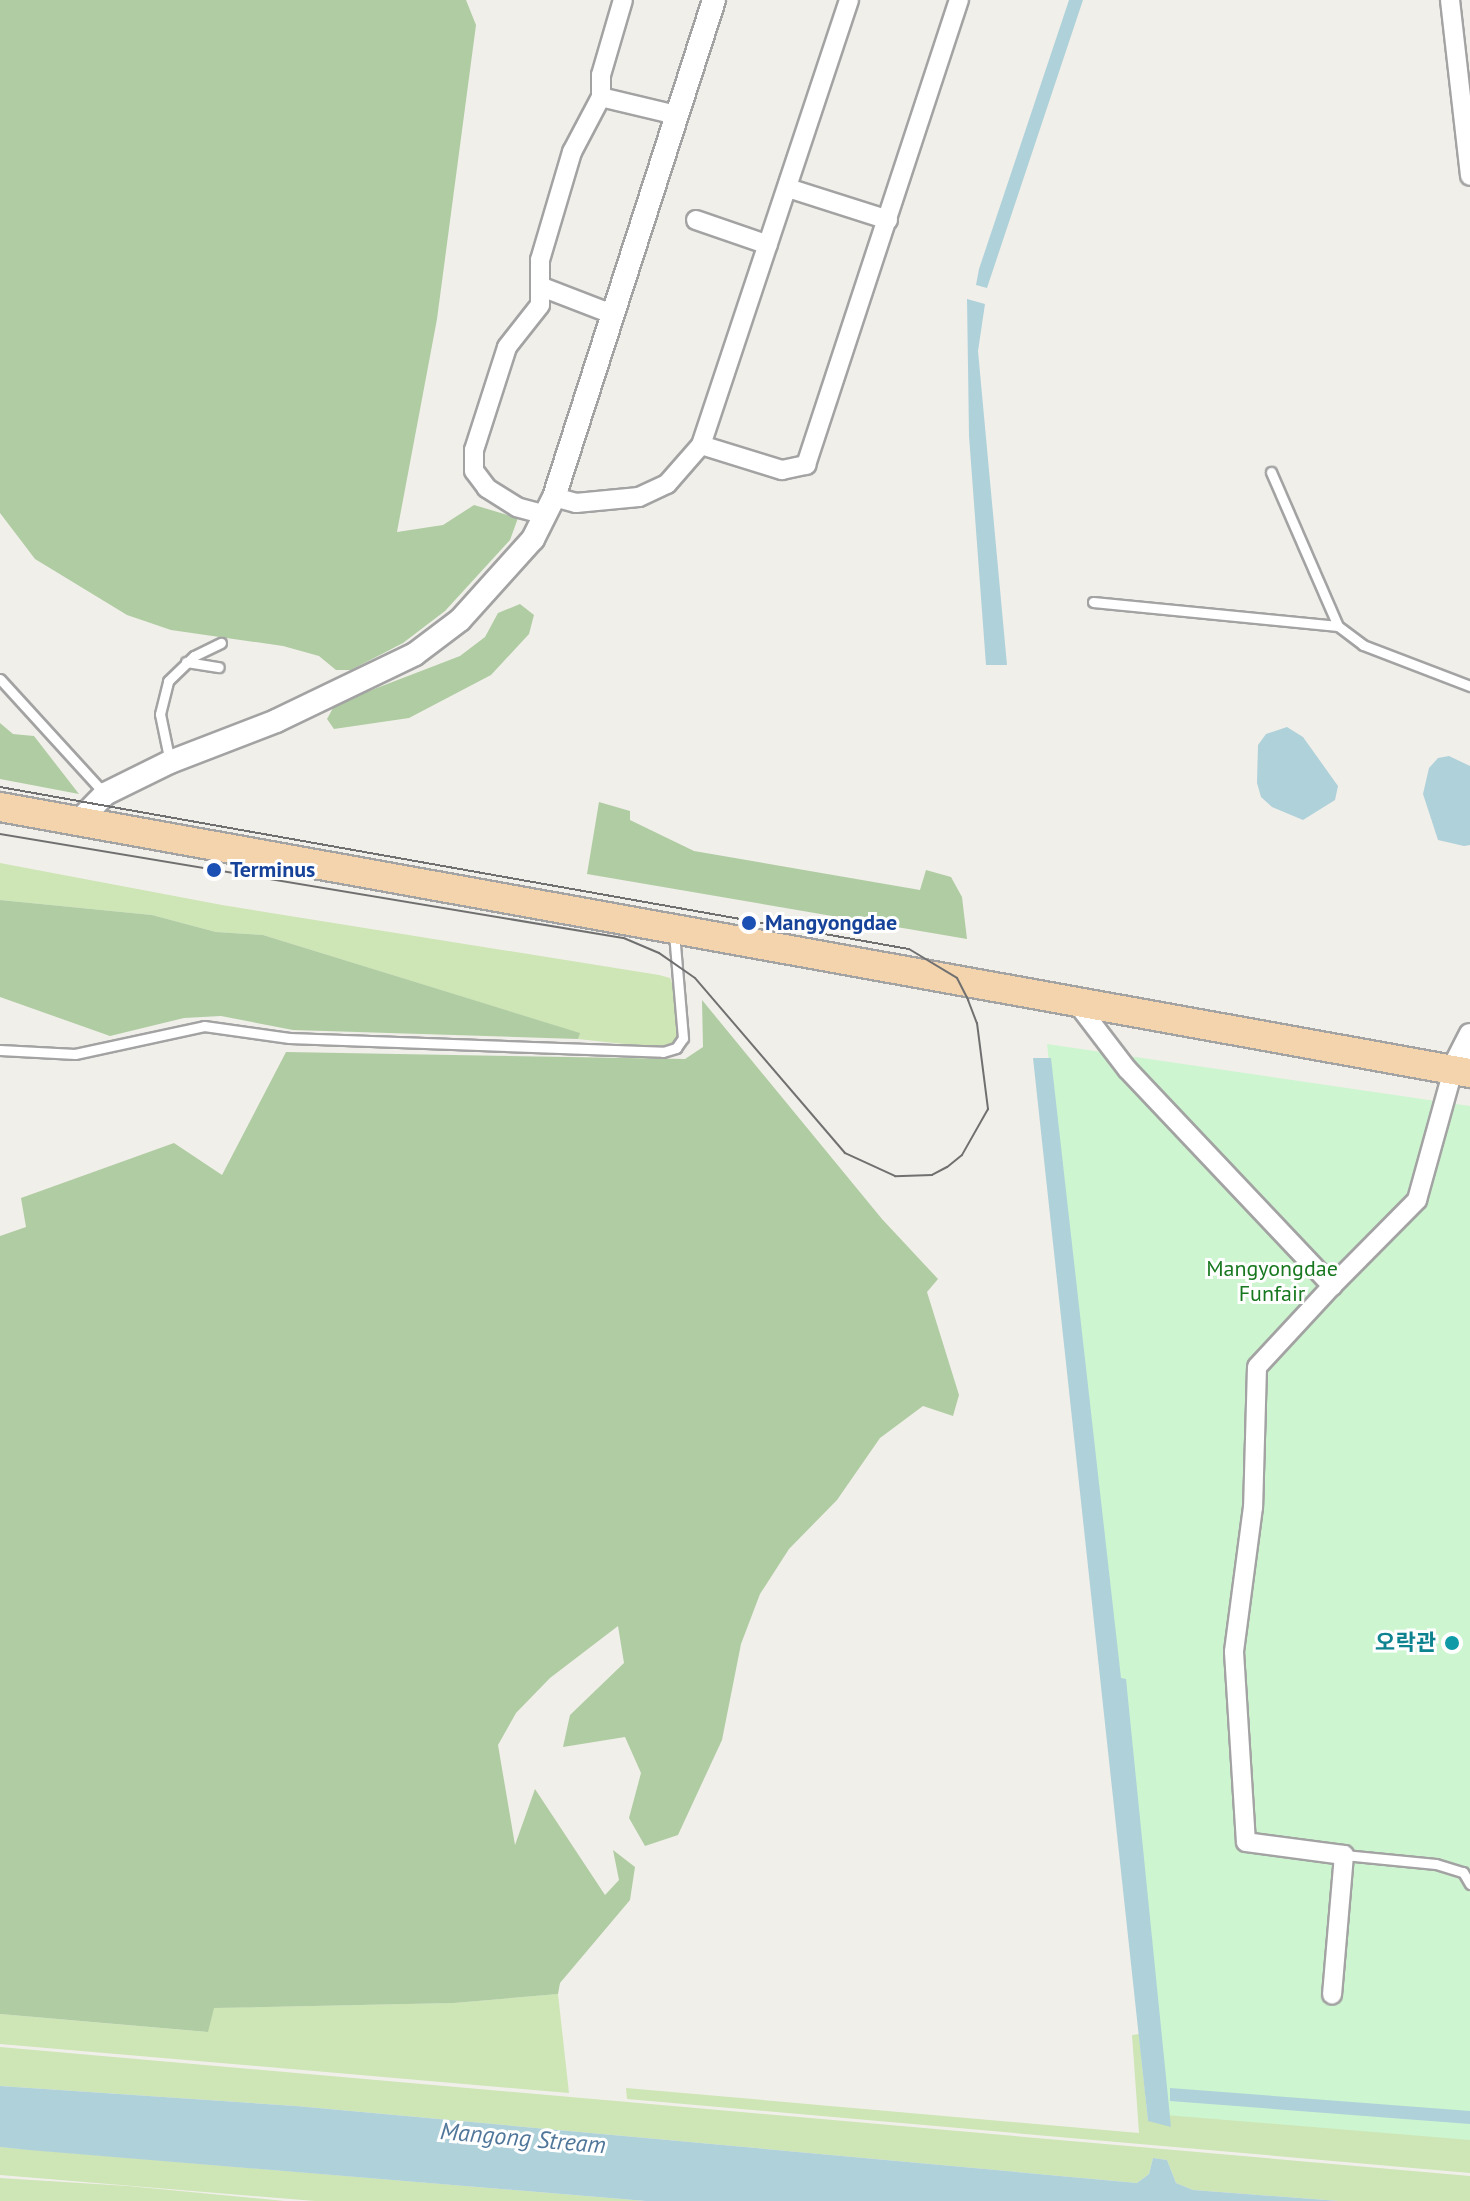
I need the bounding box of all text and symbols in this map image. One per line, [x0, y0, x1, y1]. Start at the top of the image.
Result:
place label: Terminus [230, 857, 315, 883]
marker: Terminus [205, 861, 223, 879]
place label: Mangyongdae [765, 910, 897, 936]
marker: Mangyongdae [740, 914, 758, 932]
park label: Mangyongdae Funfair [1206, 1255, 1338, 1306]
place label: 오락관 [1375, 1630, 1436, 1656]
marker: 오락관 [1443, 1634, 1461, 1652]
water label: Mangong Stream [439, 2116, 607, 2160]

